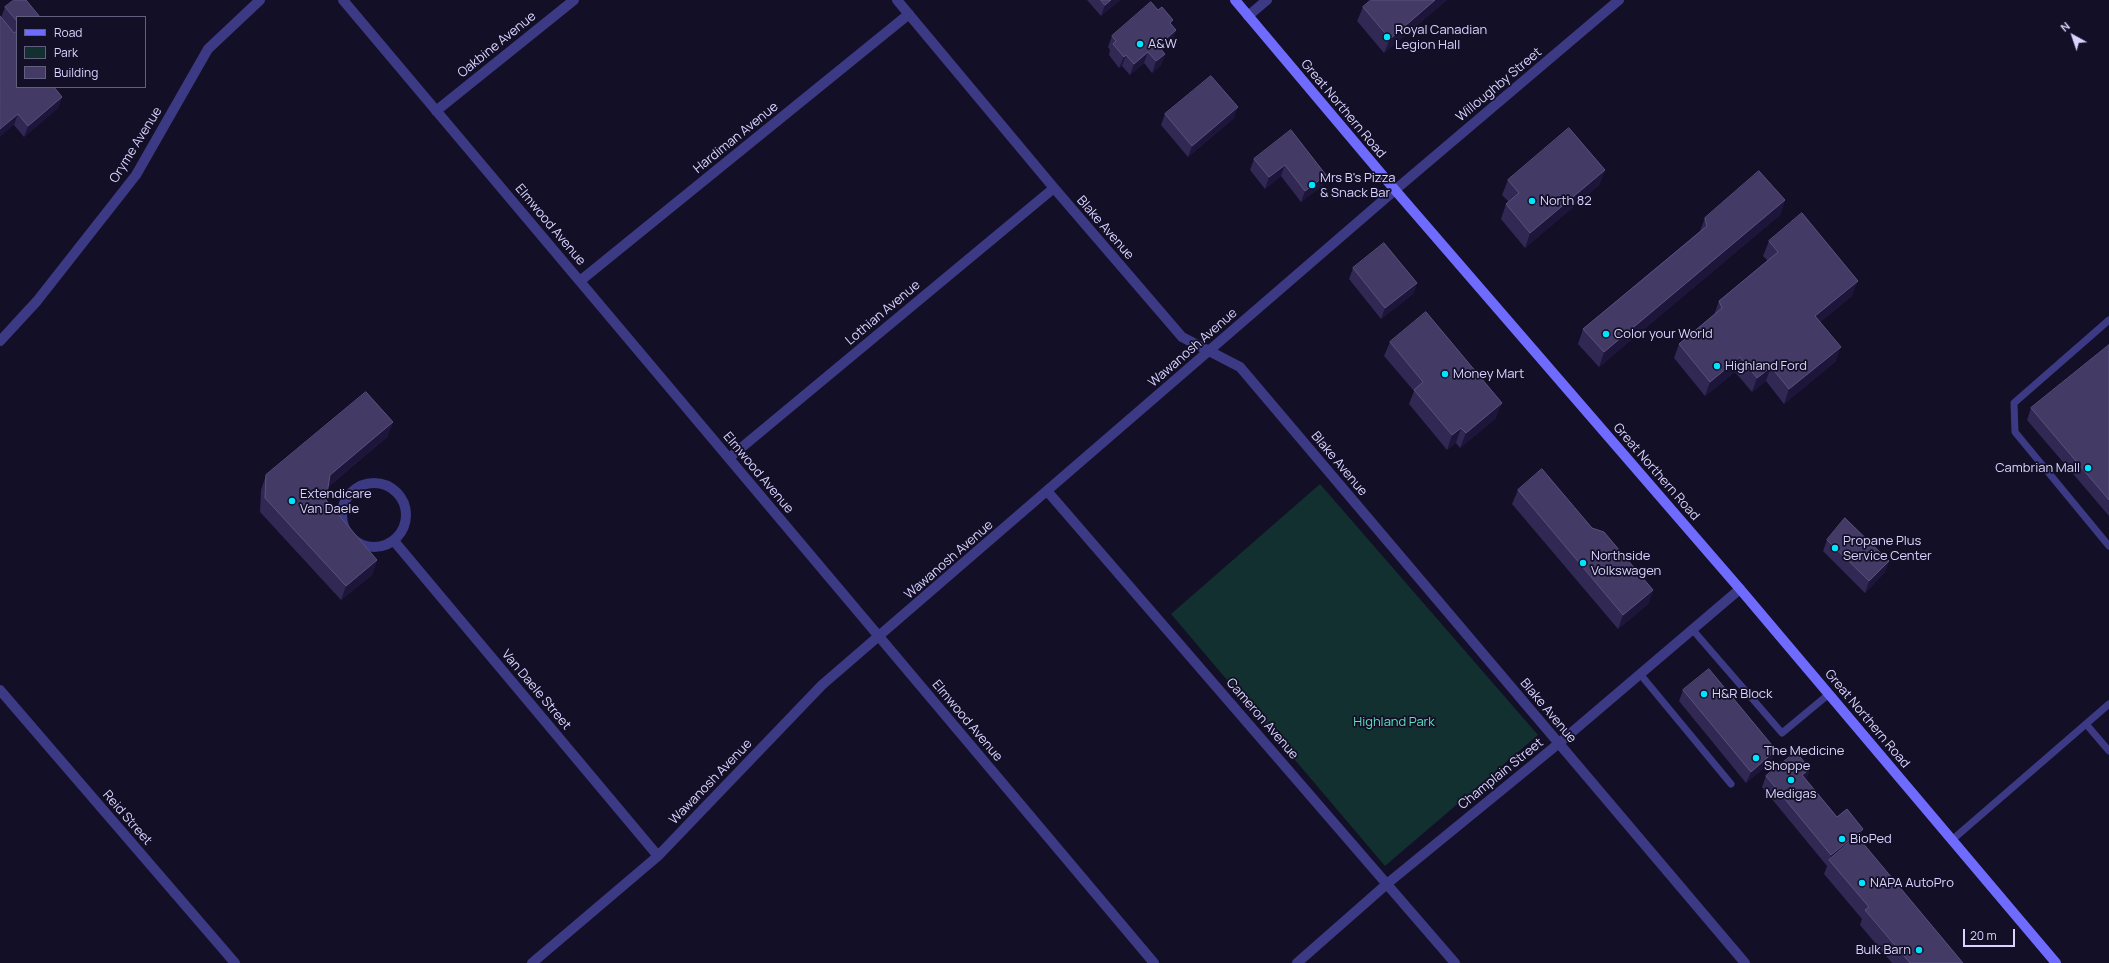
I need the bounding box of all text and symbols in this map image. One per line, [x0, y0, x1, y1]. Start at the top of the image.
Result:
street label: Oakbine Avenue [455, 9, 539, 81]
legend [16, 16, 146, 88]
north arrow [2053, 16, 2093, 56]
text: N [2057, 18, 2073, 35]
place label: Royal Canadian Legion Hall [1395, 22, 1487, 53]
text: Road [54, 24, 82, 41]
marker: Royal Canadian Legion Hall [1382, 32, 1392, 42]
place label: A&W [1148, 36, 1177, 52]
marker: A&W [1135, 39, 1145, 49]
text: Park [54, 44, 78, 61]
street label: Willoughby Street [1453, 45, 1545, 125]
street label: Great Northern Road [1297, 57, 1389, 161]
text: Building [54, 64, 98, 81]
street label: Hardiman Avenue [690, 99, 782, 177]
street label: Oryme Avenue [106, 104, 166, 186]
place label: Mrs B's Pizza & Snack Bar [1320, 170, 1395, 201]
marker: Mrs B's Pizza & Snack Bar [1307, 180, 1317, 190]
street label: Elmwood Avenue [511, 181, 589, 269]
street label: Blake Avenue [1073, 193, 1137, 263]
place label: North 82 [1540, 193, 1592, 209]
marker: North 82 [1527, 196, 1537, 206]
street label: Lothian Avenue [843, 277, 923, 349]
street label: Wawanosh Avenue [1146, 305, 1240, 391]
place label: Color your World [1614, 326, 1713, 342]
marker: Color your World [1601, 329, 1611, 339]
place label: Highland Ford [1725, 358, 1807, 374]
marker: Highland Ford [1712, 361, 1722, 371]
place label: Money Mart [1453, 366, 1524, 382]
marker: Money Mart [1440, 369, 1450, 379]
street label: Great Northern Road [1609, 420, 1703, 524]
street label: Elmwood Avenue [719, 429, 797, 517]
street label: Blake Avenue [1308, 429, 1370, 499]
place label: Cambrian Mall [1995, 460, 2080, 476]
marker: Cambrian Mall [2083, 463, 2093, 473]
place label: Extendicare Van Daele [300, 486, 372, 517]
marker: Extendicare Van Daele [287, 496, 297, 506]
street label: Wawanosh Avenue [902, 517, 996, 603]
place label: Propane Plus Service Center [1843, 533, 1932, 564]
marker: Propane Plus Service Center [1830, 543, 1840, 553]
place label: Northside Volkswagen [1591, 548, 1661, 579]
marker: Northside Volkswagen [1578, 558, 1588, 568]
street label: Van Daele Street [498, 647, 574, 733]
street label: Great Northern Road [1821, 667, 1913, 771]
street label: Cameron Avenue [1223, 675, 1301, 763]
street label: Blake Avenue [1517, 676, 1579, 746]
street label: Elmwood Avenue [928, 677, 1006, 765]
place label: H&R Block [1712, 686, 1773, 702]
marker: H&R Block [1699, 689, 1709, 699]
park label: Highland Park [1353, 714, 1435, 730]
street label: Champlain Street [1455, 735, 1547, 813]
street label: Wawanosh Avenue [666, 736, 756, 828]
place label: The Medicine Shoppe [1764, 743, 1844, 774]
marker: The Medicine Shoppe [1751, 753, 1761, 763]
marker: Medigas [1786, 775, 1796, 785]
place label: Medigas [1765, 786, 1817, 802]
street label: Reid Street [99, 787, 155, 849]
place label: BioPed [1850, 831, 1892, 847]
marker: BioPed [1837, 834, 1847, 844]
place label: NAPA AutoPro [1870, 875, 1954, 891]
marker: NAPA AutoPro [1857, 878, 1867, 888]
scale bar [1965, 921, 2017, 947]
text: 20 m [1970, 927, 1997, 944]
place label: Bulk Barn [1856, 942, 1911, 958]
marker: Bulk Barn [1914, 945, 1924, 955]

